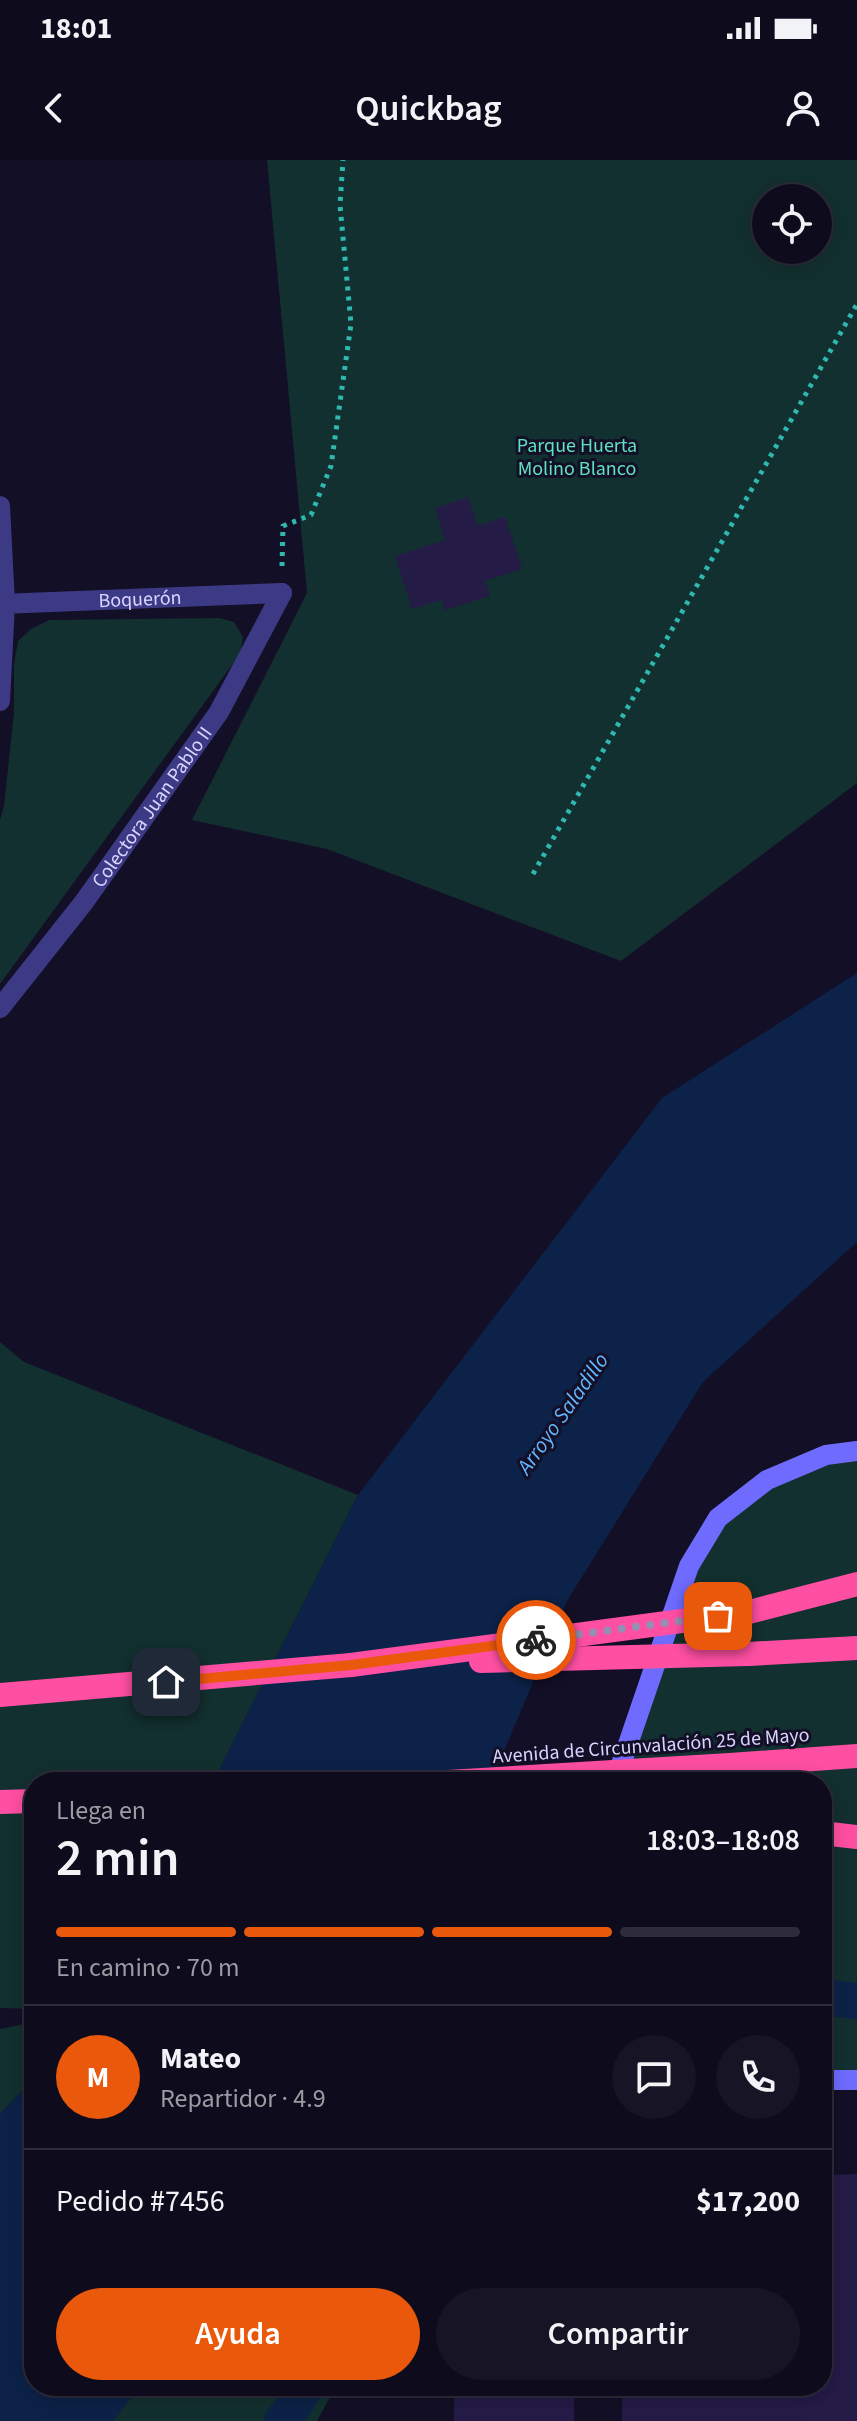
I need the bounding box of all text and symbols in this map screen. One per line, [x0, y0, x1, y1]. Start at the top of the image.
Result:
text: 18:01 [40, 7, 112, 50]
text: Quickbag [355, 83, 502, 134]
icon: back [32, 86, 76, 130]
icon: person [781, 86, 825, 130]
map controls [752, 184, 832, 264]
button: locate [752, 184, 832, 264]
park label: Parque Huerta Molino Blanco [517, 432, 637, 483]
street label: Boquerón [98, 584, 182, 615]
street label: Colectora Juan Pablo II [85, 721, 219, 894]
water label: Arroyo Saladillo [508, 1346, 617, 1483]
pin [684, 1582, 752, 1650]
icon: bag [696, 1594, 740, 1638]
courier [496, 1600, 576, 1680]
icon: bike [514, 1618, 558, 1662]
pin [132, 1648, 200, 1716]
icon: home [144, 1660, 188, 1704]
street label: Avenida de Circunvalación 25 de Mayo [492, 1721, 810, 1771]
text: Llega en [56, 1792, 146, 1829]
text: 18:03–18:08 [646, 1819, 800, 1862]
text: 2 min [56, 1822, 180, 1896]
text: En camino · 70 m [56, 1949, 240, 1986]
button: chat [612, 2035, 696, 2119]
button: phone [716, 2035, 800, 2119]
text: Mateo [160, 2037, 241, 2080]
text: M [87, 2056, 109, 2099]
text: Repartidor · 4.9 [160, 2080, 326, 2117]
text: Pedido #7456 [56, 2180, 225, 2223]
text: $17,200 [696, 2180, 800, 2223]
button: Ayuda [56, 2288, 420, 2380]
button: Compartir [436, 2288, 800, 2380]

